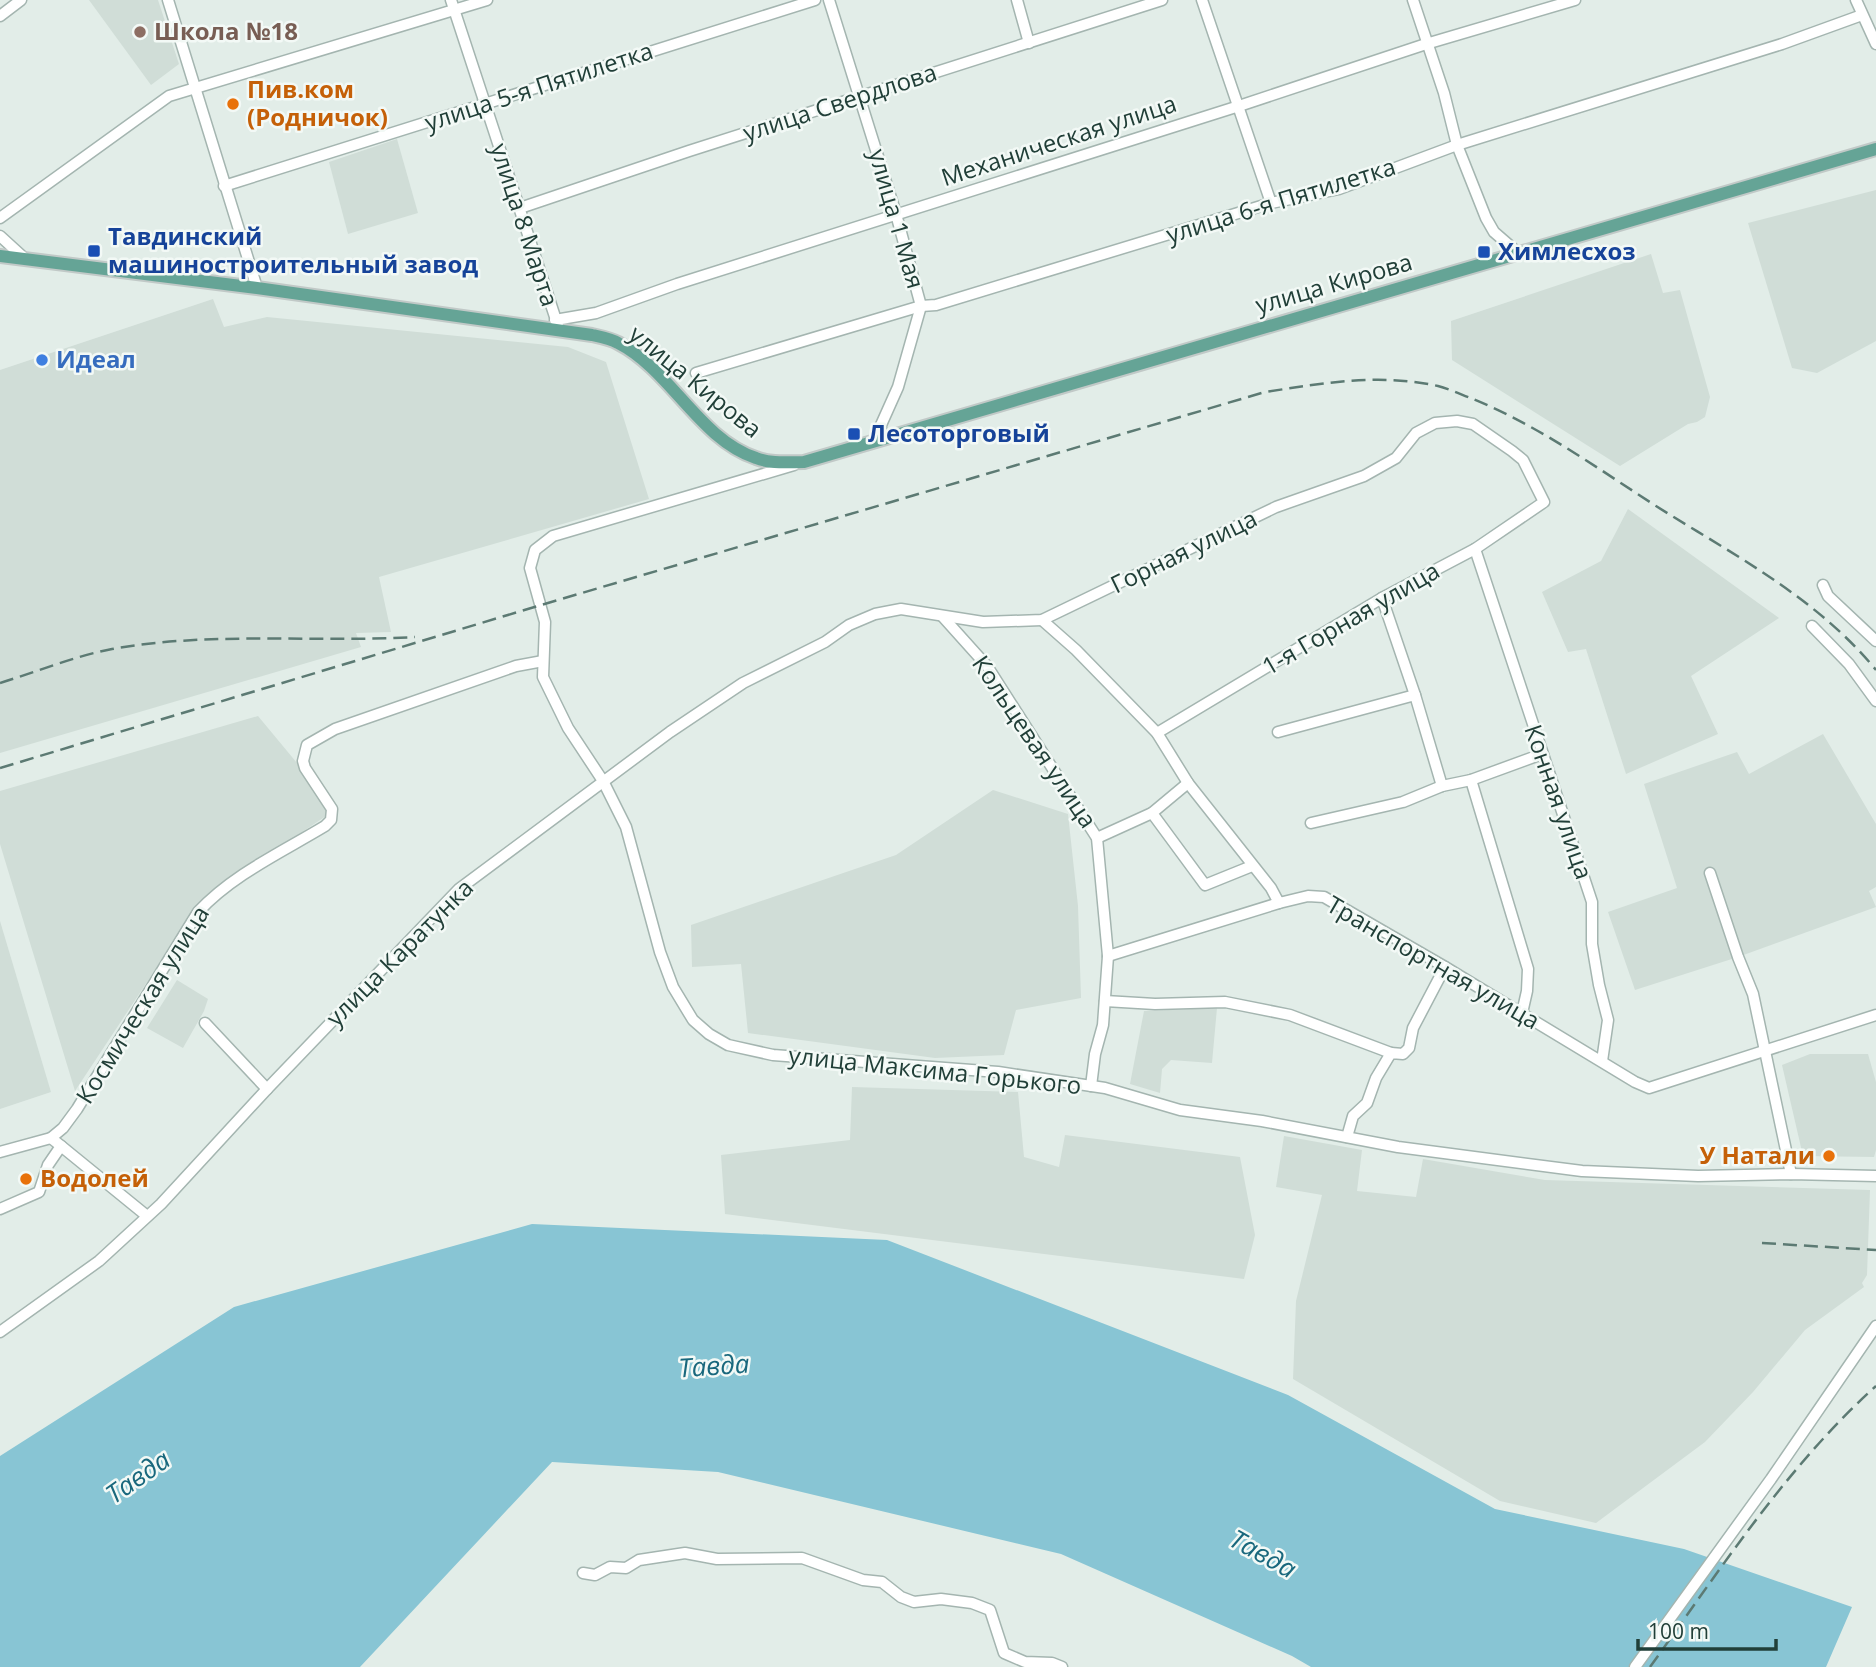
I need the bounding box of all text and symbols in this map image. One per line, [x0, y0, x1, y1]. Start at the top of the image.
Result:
place label: Школа №18 [154, 14, 298, 47]
marker: Школа №18 [132, 24, 148, 40]
street label: улица 5-я Пятилетка [420, 33, 657, 138]
street label: улица Свердлова [738, 55, 941, 148]
place label: Пив.ком (Родничок) [247, 72, 388, 133]
street label: Механическая улица [937, 86, 1180, 193]
marker: Пив.ком (Родничок) [225, 96, 241, 112]
street label: улица 8 Марта [483, 139, 567, 310]
street label: улица 1 Мая [862, 145, 933, 292]
street label: улица 6-я Пятилетка [1162, 149, 1399, 250]
place label: Тавдинский машиностроительный завод [108, 219, 478, 280]
place label: Химлесхоз [1498, 234, 1636, 267]
marker: Тавдинский машиностроительный завод [86, 243, 102, 259]
street label: улица Кирова [1251, 244, 1416, 321]
marker: Химлесхоз [1476, 244, 1492, 260]
street label: улица Кирова [623, 317, 769, 445]
place label: Идеал [56, 342, 136, 375]
marker: Идеал [34, 352, 50, 368]
place label: Лесоторговый [868, 416, 1050, 449]
marker: Лесоторговый [846, 426, 862, 442]
street label: Горная улица [1105, 501, 1262, 600]
street label: 1-я Горная улица [1255, 553, 1445, 682]
street label: Кольцевая улица [965, 648, 1105, 834]
street label: Конная улица [1517, 720, 1601, 883]
street label: улица Каратунка [318, 871, 480, 1033]
street label: Транспортная улица [1321, 887, 1546, 1036]
street label: Космическая улица [67, 899, 216, 1109]
street label: улица Максима Горького [787, 1038, 1083, 1101]
place label: У Натали [1699, 1138, 1815, 1171]
marker: У Натали [1821, 1148, 1837, 1164]
place label: Водолей [40, 1161, 149, 1194]
marker: Водолей [18, 1171, 34, 1187]
water label: Тавда [677, 1345, 751, 1385]
water label: Тавда [98, 1441, 177, 1511]
water label: Тавда [1224, 1520, 1304, 1586]
scale bar [1638, 1608, 1776, 1652]
text: 100 m [1648, 1617, 1709, 1645]

